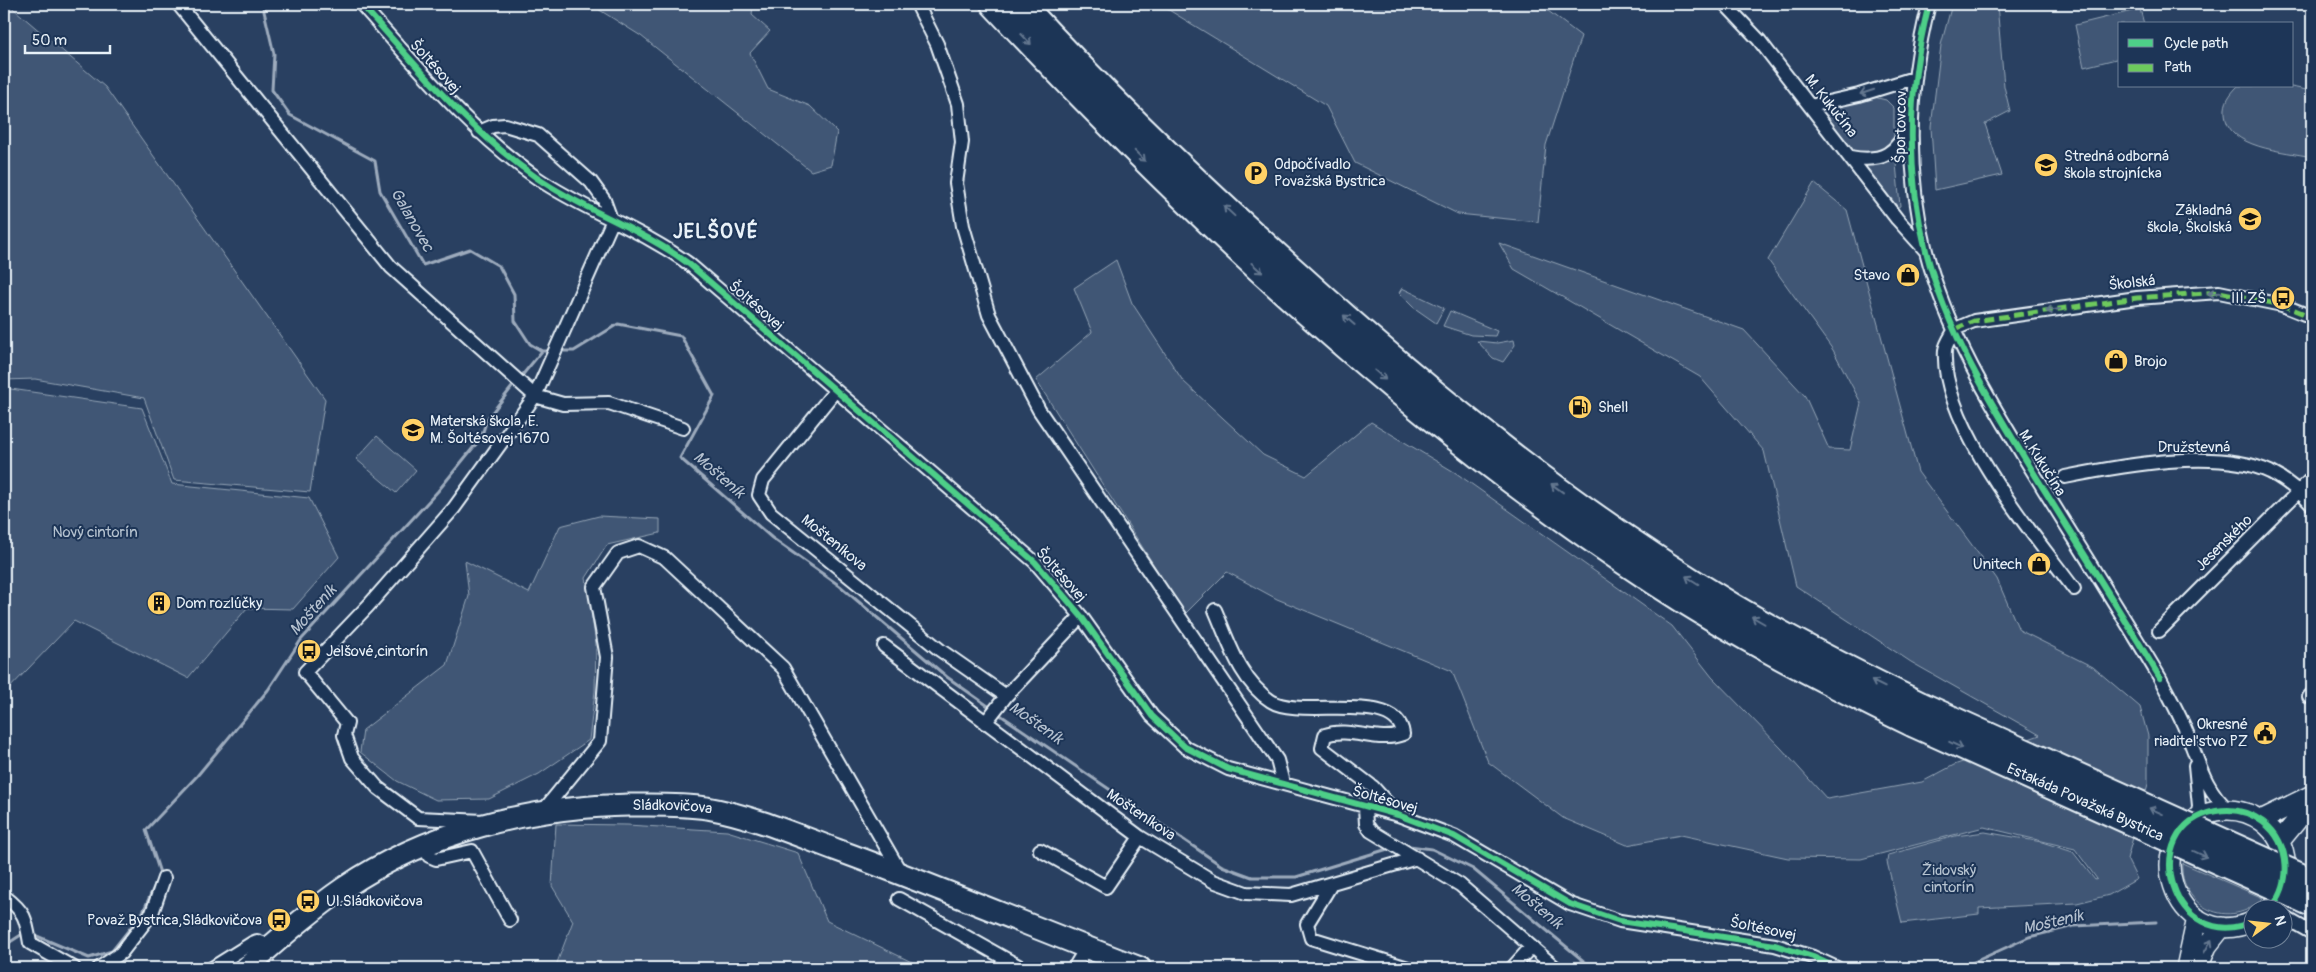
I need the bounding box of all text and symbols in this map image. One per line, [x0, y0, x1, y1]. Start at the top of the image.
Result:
scale bar [25, 22, 110, 54]
legend [2118, 22, 2294, 88]
text: 50 m [32, 31, 67, 50]
one-way arrow [1020, 33, 1032, 46]
text: Cycle path [2164, 34, 2228, 53]
street label: Šoltésovej [406, 36, 464, 98]
text: Path [2164, 58, 2191, 77]
street label: M. Kukučína [1801, 71, 1862, 141]
one-way arrow [1860, 88, 1876, 97]
street label: Športovcov [1891, 90, 1911, 163]
place label: Stredná odborná škola strojnícka [2064, 147, 2169, 183]
one-way arrow [1134, 149, 1146, 162]
school or university icon: Stredná odborná škola strojnícka [2033, 152, 2059, 178]
place label: Odpočívadlo Považská Bystrica [1274, 155, 1385, 191]
parking icon: Odpočívadlo Považská Bystrica [1243, 160, 1269, 186]
water label: Galanovec [386, 185, 439, 256]
place label: Základná škola, Školská [2147, 201, 2232, 237]
one-way arrow [1222, 205, 1235, 217]
school or university icon: Základná škola, Školská [2237, 206, 2263, 232]
district label: JELŠOVÉ [673, 218, 759, 244]
one-way arrow [1251, 262, 1264, 273]
shop icon: Stavo [1895, 262, 1921, 288]
place label: Stavo [1853, 266, 1890, 285]
street label: Školská [2108, 271, 2156, 295]
street label: Šoltésovej [725, 277, 787, 335]
bus stop icon: III.ZŠ [2270, 285, 2296, 311]
one-way arrow [2207, 288, 2223, 298]
place label: III.ZŠ [2231, 289, 2266, 308]
one-way arrow [2046, 305, 2062, 315]
one-way arrow [1343, 315, 1356, 326]
shop icon: Brojo [2103, 348, 2129, 374]
place label: Brojo [2134, 352, 2167, 371]
one-way arrow [1373, 369, 1386, 380]
fuel station icon: Shell [1567, 394, 1593, 420]
place label: Shell [1598, 398, 1628, 417]
place label: Materská škola, E. M. Šoltésovej 1670 [430, 412, 550, 448]
school or university icon: Materská škola, E. M. Šoltésovej 1670 [400, 417, 426, 443]
street label: M. Kukučína [2014, 426, 2070, 500]
street label: Družstevná [2158, 438, 2230, 457]
water label: Mošteník [689, 447, 750, 504]
one-way arrow [1551, 483, 1564, 494]
street label: Mošteníkova [797, 511, 871, 575]
street label: Jesenského [2192, 511, 2256, 575]
park label: Nový cintorín [52, 523, 138, 542]
street label: Šoltésovej [1032, 544, 1090, 606]
shop icon: Unitech [2026, 551, 2052, 577]
place label: Unitech [1973, 555, 2022, 574]
one-way arrow [1685, 575, 1699, 585]
water label: Mošteník [285, 579, 342, 640]
building icon: Dom rozlúčky [146, 590, 172, 616]
place label: Dom rozlúčky [176, 594, 263, 613]
one-way arrow [1752, 615, 1766, 625]
bus stop icon: Jelšové,cintorín [296, 638, 322, 664]
place label: Jelšové,cintorín [326, 642, 428, 661]
one-way arrow [1871, 678, 1886, 688]
water label: Mošteník [1005, 697, 1068, 750]
place label: Okresné riaditeľstvo PZ [2154, 715, 2248, 751]
public building icon: Okresné riaditeľstvo PZ [2252, 720, 2278, 746]
one-way arrow [1948, 740, 1963, 750]
street label: Estakáda Považská Bystrica [2004, 758, 2167, 846]
street label: Šoltésovej [1350, 782, 1420, 818]
street label: Mošteníkova [1103, 785, 1179, 845]
street label: Sládkovičova [632, 795, 714, 818]
one-way arrow [2149, 806, 2164, 815]
one-way arrow [2192, 850, 2207, 860]
park label: Židovský cintorín [1922, 861, 1977, 897]
water label: Mošteník [1507, 879, 1568, 934]
bus stop icon: Ul.Sládkovičova [295, 888, 321, 914]
place label: Ul.Sládkovičova [326, 892, 423, 911]
north arrow [2244, 900, 2294, 950]
water label: Mošteník [2021, 905, 2086, 939]
bus stop icon: Považ.Bystrica,Sládkovičova [266, 907, 292, 933]
place label: Považ.Bystrica,Sládkovičova [87, 911, 262, 930]
street label: Šoltésovej [1728, 913, 1798, 945]
text: N [2271, 914, 2290, 928]
one-way arrow [2204, 940, 2214, 954]

